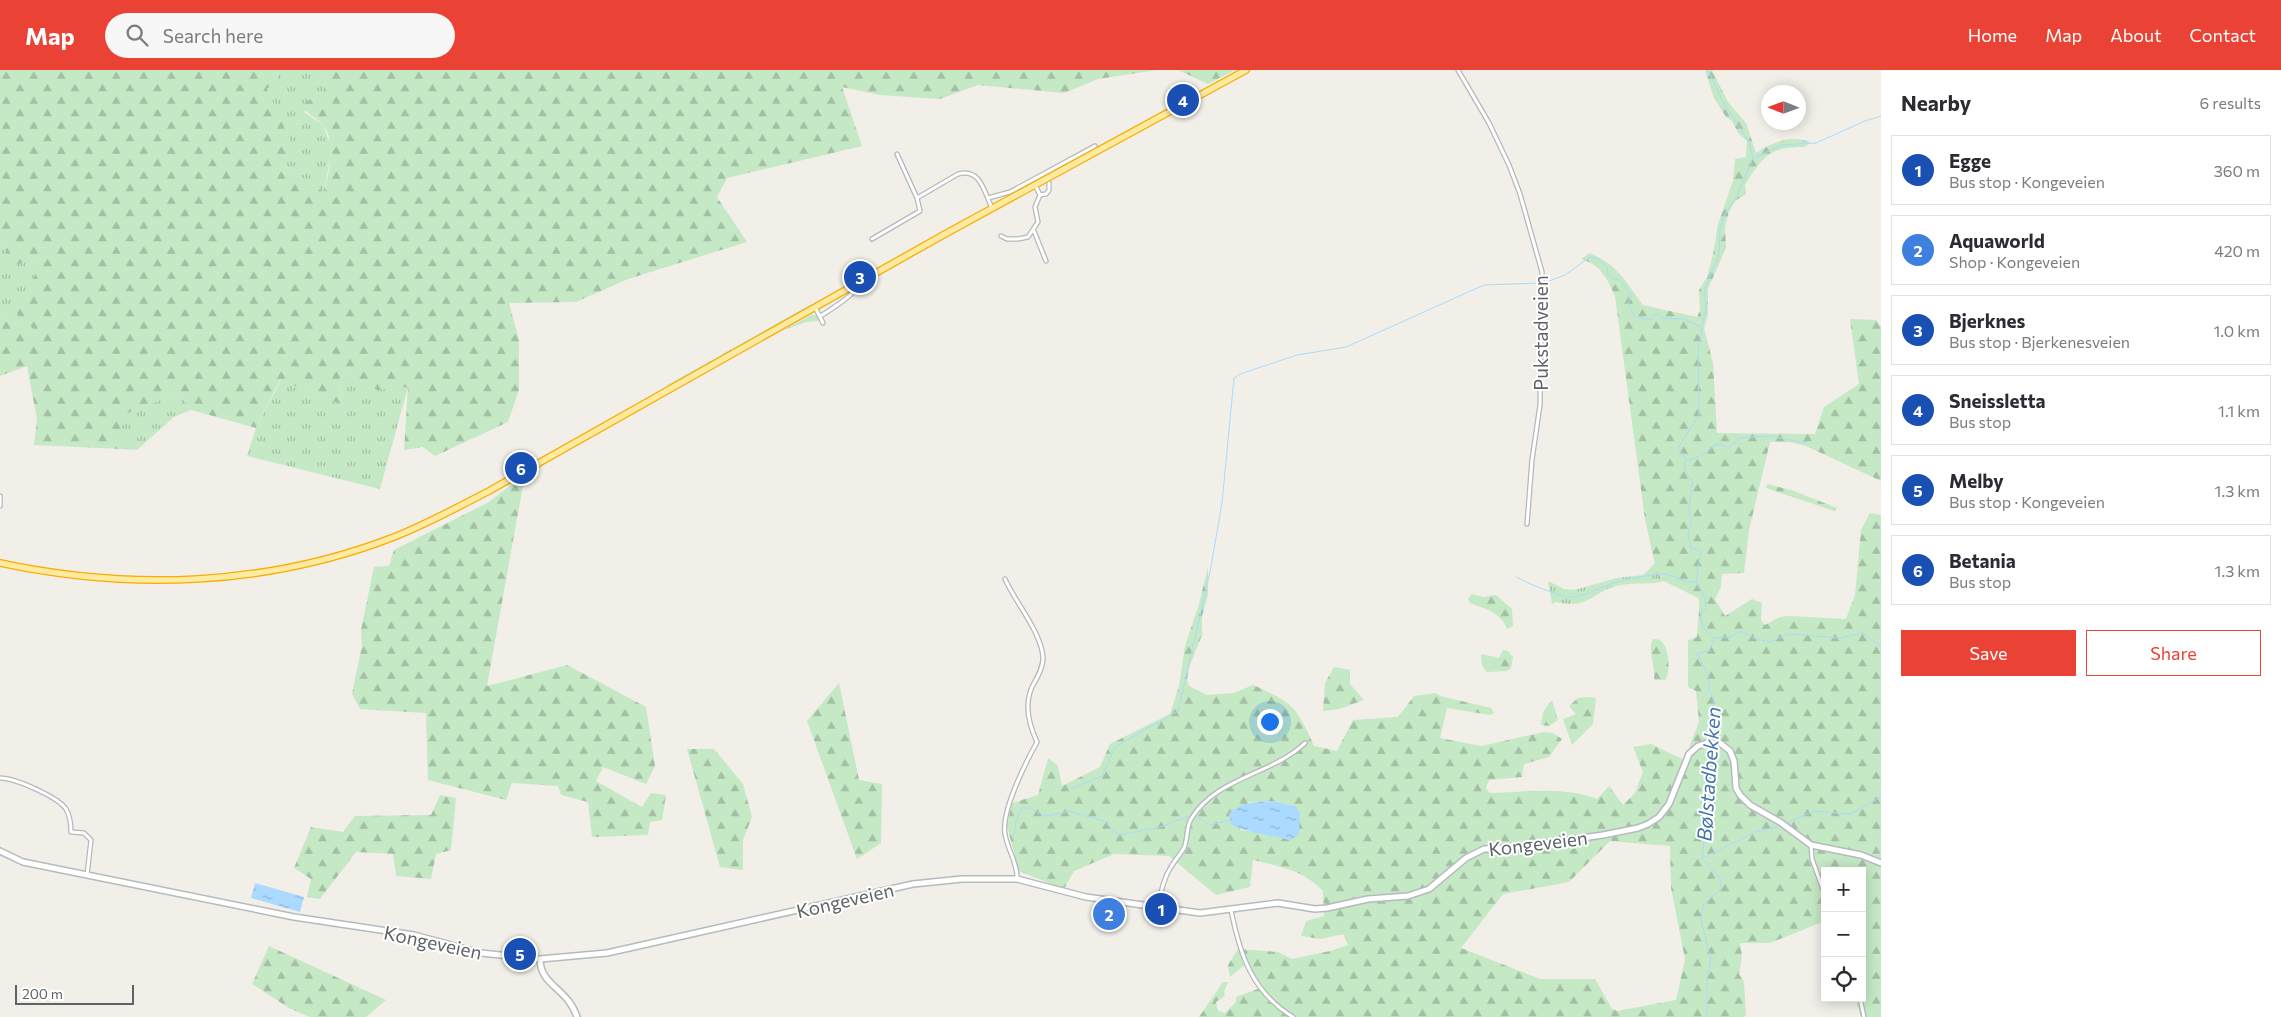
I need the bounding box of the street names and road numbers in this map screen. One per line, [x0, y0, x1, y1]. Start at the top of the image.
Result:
street label: Pukstadveien [1529, 275, 1552, 391]
street label: Kongeveien [1487, 826, 1589, 860]
street label: Kongeveien [794, 878, 896, 922]
street label: Kongeveien [382, 920, 484, 964]

